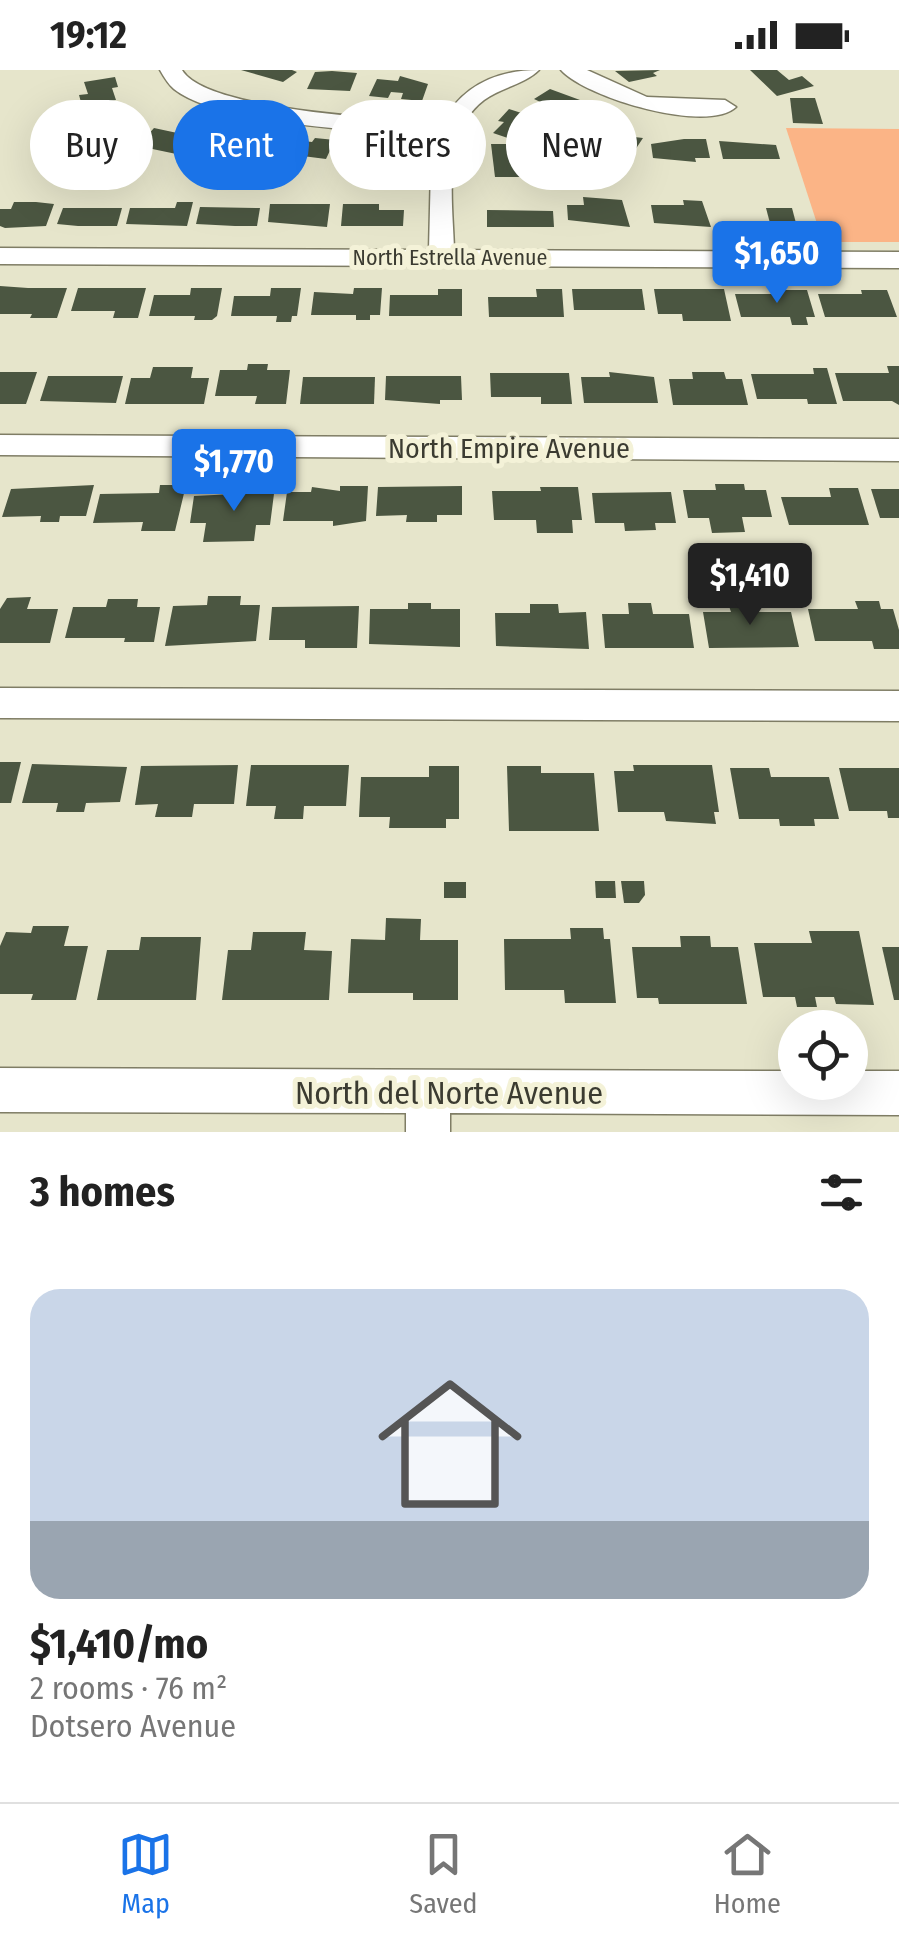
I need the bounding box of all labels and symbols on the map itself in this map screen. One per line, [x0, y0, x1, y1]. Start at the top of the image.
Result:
pin: $1,650 [696, 221, 858, 306]
street label: North Estrella Avenue [353, 244, 547, 271]
pin: $1,770 [153, 429, 315, 514]
street label: North Empire Avenue [388, 432, 630, 465]
pin: $1,410 [669, 543, 831, 628]
street label: North del Norte Avenue [295, 1074, 603, 1112]

